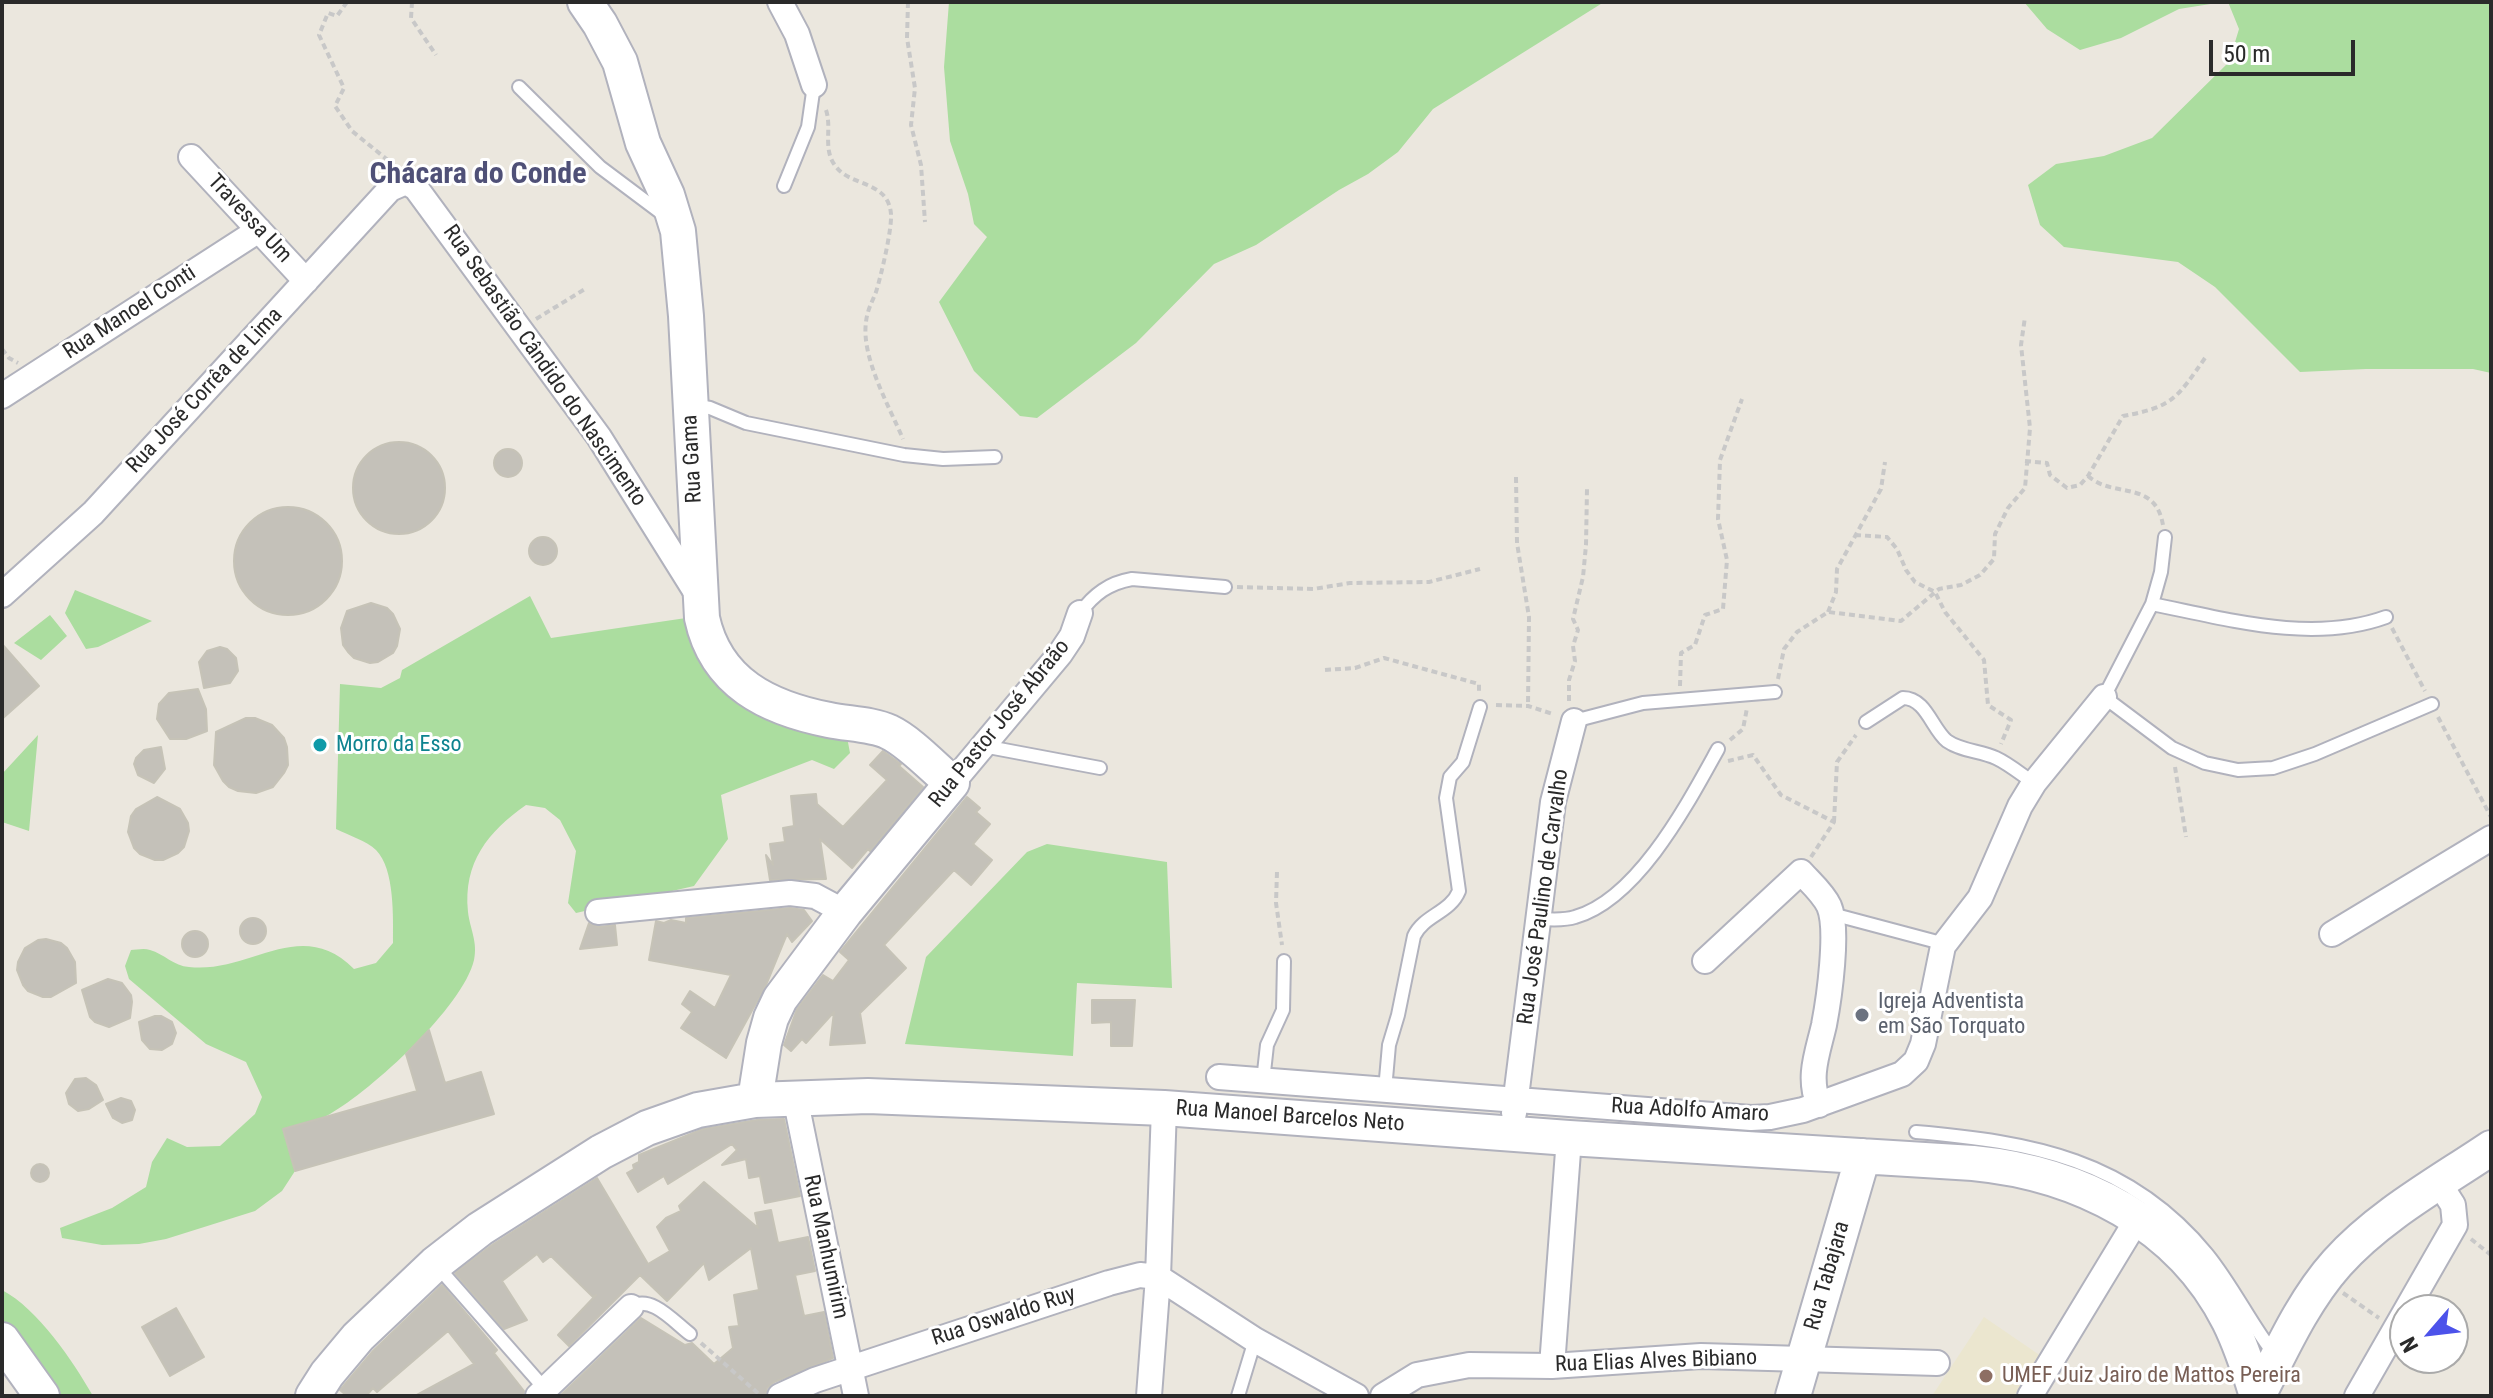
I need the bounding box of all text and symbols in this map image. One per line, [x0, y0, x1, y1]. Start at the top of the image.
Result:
scale bar [2213, 24, 2359, 74]
text: 50 m [2223, 40, 2270, 68]
district label: Chácara do Conde [369, 157, 587, 193]
street label: Travessa Um [201, 169, 297, 269]
street label: Rua Sebastião Cândido do Nascimento [436, 220, 652, 512]
street label: Rua Manoel Conti [59, 260, 201, 366]
street label: Rua José Corrêa de Lima [122, 303, 288, 479]
street label: Rua Gama [678, 414, 708, 504]
street label: Rua Pastor José Abraão [924, 635, 1076, 813]
place label: Morro da Esso [336, 732, 461, 758]
marker: Morro da Esso [311, 736, 329, 754]
street label: Rua José Paulino de Carvalho [1513, 768, 1575, 1026]
place label: Igreja Adventista em São Torquato [1878, 989, 2025, 1040]
marker: Igreja Adventista em São Torquato [1853, 1006, 1871, 1024]
street label: Rua Adolfo Amaro [1610, 1094, 1770, 1128]
street label: Rua Manoel Barcelos Neto [1175, 1096, 1405, 1138]
street label: Rua Manhumirim [797, 1172, 853, 1322]
street label: Rua Tabajara [1800, 1218, 1856, 1334]
street label: Rua Oswaldo Ruy [929, 1281, 1079, 1353]
north arrow [2389, 1294, 2469, 1374]
text: N [2395, 1333, 2423, 1356]
street label: Rua Elias Alves Bibiano [1555, 1345, 1757, 1379]
place label: UMEF Juiz Jairo de Mattos Pereira [2002, 1363, 2301, 1389]
marker: UMEF Juiz Jairo de Mattos Pereira [1977, 1367, 1995, 1385]

